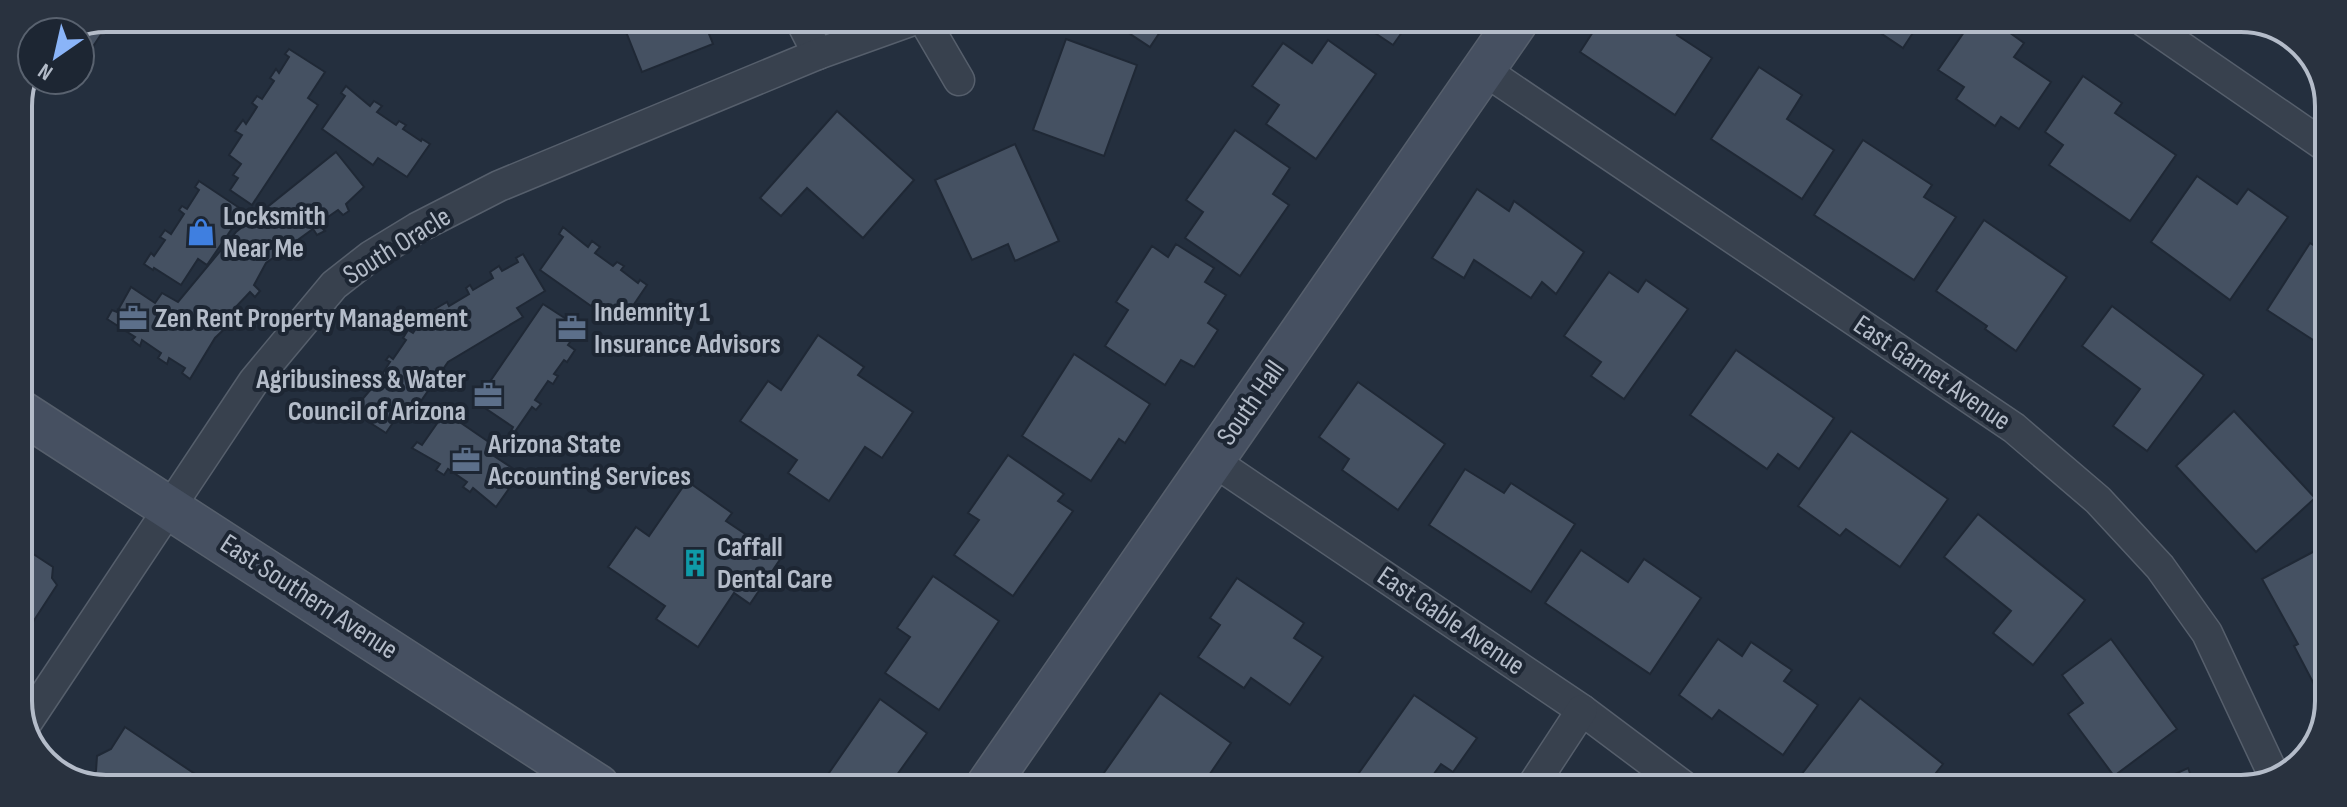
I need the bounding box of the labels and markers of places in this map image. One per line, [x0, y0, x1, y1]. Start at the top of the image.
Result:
place label: Locksmith Near Me [223, 200, 326, 265]
shop icon: Locksmith Near Me [186, 217, 216, 247]
place label: Indemnity 1 Insurance Advisors [594, 296, 781, 361]
place label: Zen Rent Property Management [155, 302, 468, 335]
office icon: Zen Rent Property Management [118, 303, 148, 333]
office icon: Indemnity 1 Insurance Advisors [557, 313, 587, 343]
place label: Agribusiness & Water Council of Arizona [255, 363, 466, 428]
office icon: Agribusiness & Water Council of Arizona [473, 380, 503, 410]
place label: Arizona State Accounting Services [487, 428, 691, 493]
office icon: Arizona State Accounting Services [451, 445, 481, 475]
place label: Caffall Dental Care [717, 531, 833, 596]
building icon: Caffall Dental Care [680, 548, 710, 578]

